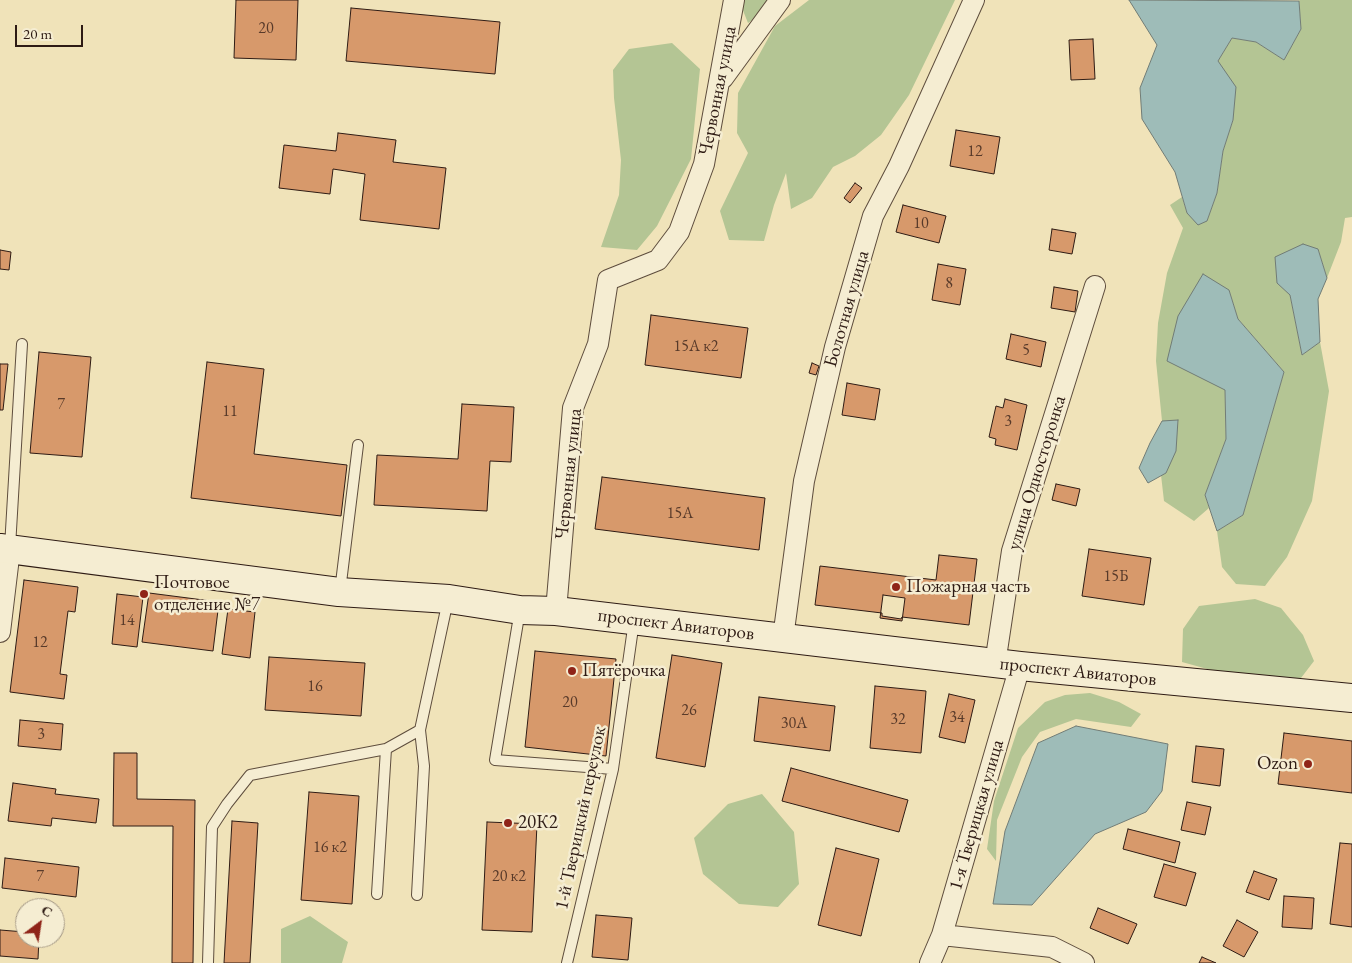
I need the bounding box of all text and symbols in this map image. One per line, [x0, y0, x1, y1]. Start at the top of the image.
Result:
scale bar [18, 15, 85, 47]
house number: 20 [258, 19, 274, 39]
text: 20 m [23, 24, 52, 43]
street label: Червонная улица [694, 24, 742, 158]
house number: 12 [967, 142, 983, 162]
house number: 10 [913, 214, 929, 234]
street label: Болотная улица [819, 248, 875, 370]
house number: 8 [945, 274, 953, 294]
house number: 15А к2 [674, 337, 718, 357]
house number: 5 [1022, 341, 1030, 361]
street label: улица Односторонка [1003, 393, 1071, 553]
house number: 7 [57, 395, 65, 415]
house number: 11 [222, 402, 238, 422]
street label: Червонная улица [551, 407, 587, 541]
house number: 3 [1004, 412, 1012, 432]
house number: 15А [667, 504, 693, 524]
house number: 15Б [1104, 567, 1128, 587]
place label: Почтовое отделение №7 [154, 572, 260, 616]
place label: Пожарная часть [906, 576, 1030, 598]
marker: Пожарная часть [890, 581, 902, 593]
marker: Почтовое отделение №7 [138, 588, 150, 600]
street label: проспект Авиаторов [597, 604, 755, 646]
house number: 14 [119, 611, 135, 631]
house number: 12 [32, 633, 48, 653]
street label: проспект Авиаторов [999, 652, 1157, 692]
place label: Пятёрочка [582, 660, 666, 682]
marker: Пятёрочка [566, 665, 578, 677]
house number: 16 [307, 677, 323, 697]
house number: 20 [562, 693, 578, 713]
house number: 26 [681, 701, 697, 721]
house number: 34 [949, 708, 965, 728]
house number: 32 [890, 710, 906, 730]
house number: 30А [781, 714, 807, 734]
street label: 1-й Тверицкий переулок [550, 724, 612, 912]
house number: 3 [37, 725, 45, 745]
street label: 1-я Тверицкая улица [945, 737, 1009, 893]
place label: Ozon [1257, 753, 1298, 775]
marker: Ozon [1302, 758, 1314, 770]
place label: 20К2 [518, 812, 558, 834]
marker: 20К2 [502, 817, 514, 829]
house number: 16 к2 [313, 838, 347, 858]
house number: 7 [36, 867, 44, 887]
house number: 20 к2 [492, 867, 526, 887]
north arrow [15, 898, 65, 948]
text: С [38, 901, 56, 921]

